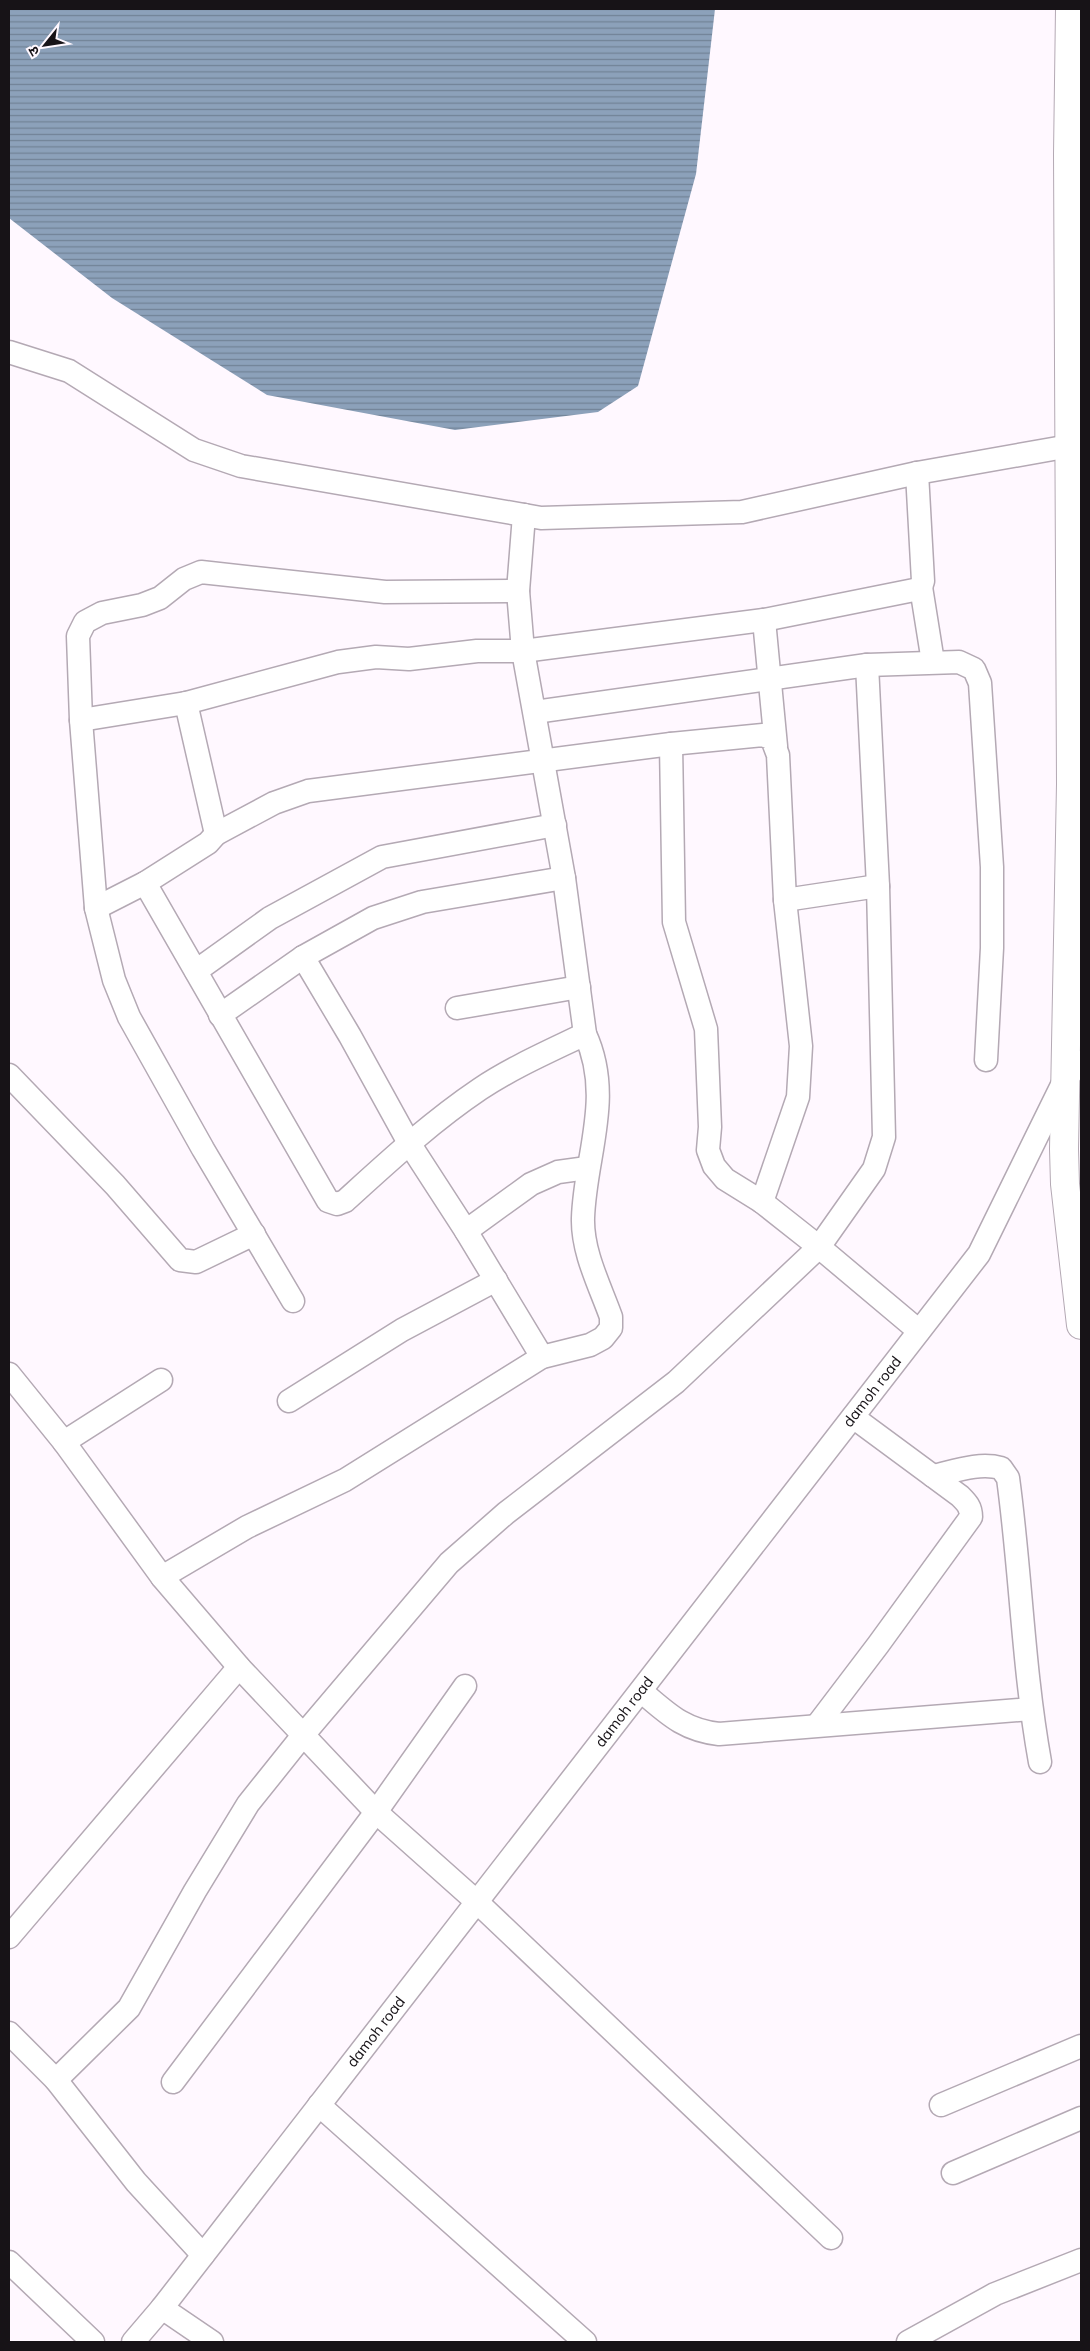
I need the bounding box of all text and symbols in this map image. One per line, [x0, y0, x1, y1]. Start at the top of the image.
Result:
north arrow [20, 20, 70, 70]
text: उ [23, 43, 44, 60]
street label: damoh road [838, 1352, 905, 1431]
street label: damoh road [590, 1672, 657, 1751]
street label: damoh road [342, 1992, 409, 2071]

